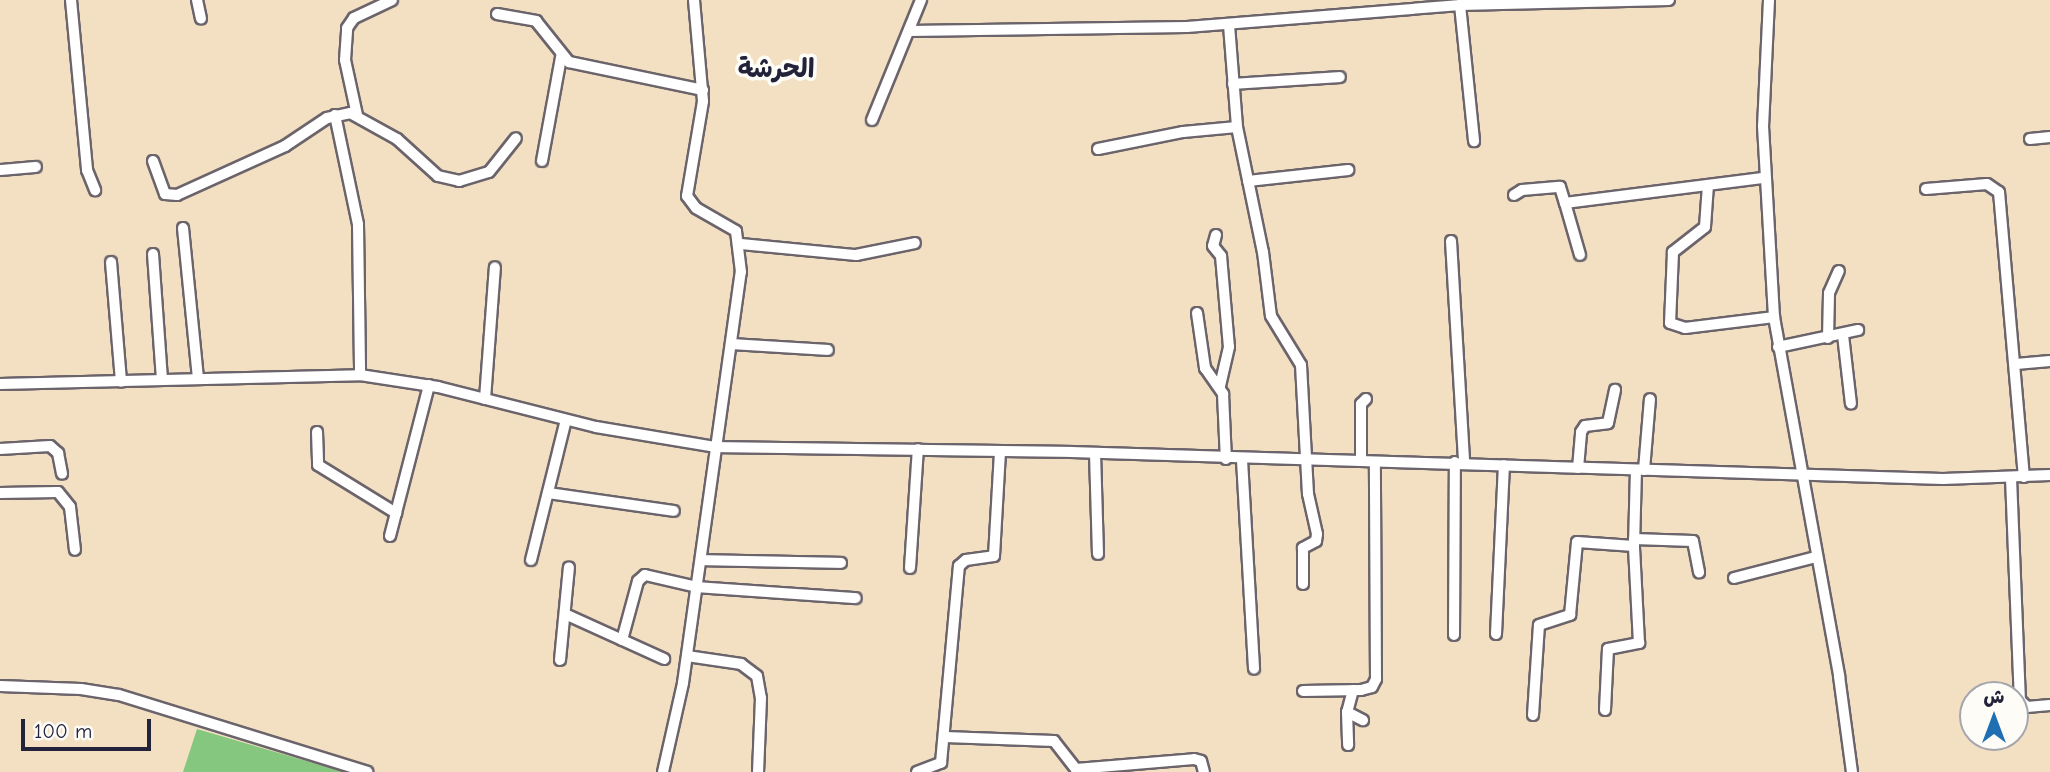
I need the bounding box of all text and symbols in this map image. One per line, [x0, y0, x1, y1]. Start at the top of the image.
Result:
district label: الحرشة [738, 54, 814, 86]
north arrow [1959, 681, 2029, 751]
text: ش [1984, 686, 2004, 708]
scale bar [24, 706, 154, 750]
text: 100 m [34, 719, 92, 743]

